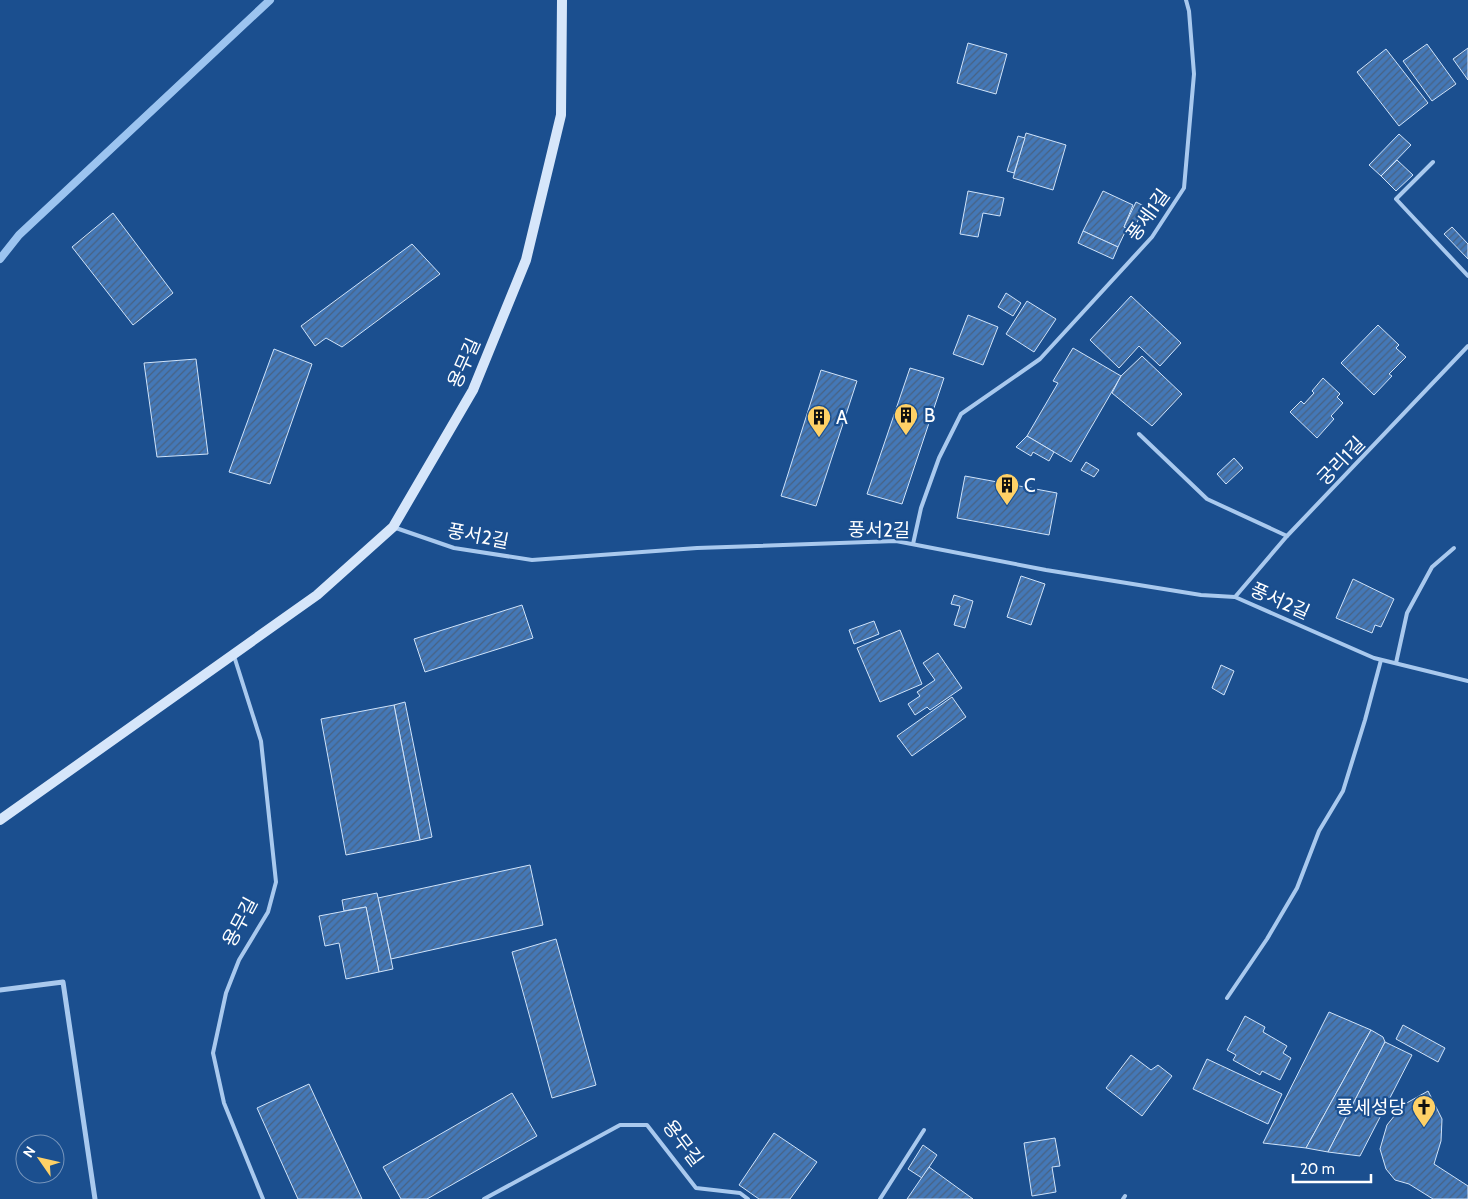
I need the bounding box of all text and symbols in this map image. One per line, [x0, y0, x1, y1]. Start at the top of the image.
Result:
street label: 풍세1길 [1121, 185, 1175, 245]
street label: 용무길 [443, 334, 485, 392]
building icon: B [893, 402, 919, 436]
building icon: A [806, 404, 832, 438]
place label: B [924, 404, 935, 427]
place label: A [836, 406, 848, 429]
street label: 궁리1길 [1312, 432, 1370, 490]
building icon: C [994, 472, 1020, 506]
place label: C [1024, 474, 1036, 497]
street label: 풍서2길 [848, 518, 910, 542]
street label: 풍서2길 [445, 519, 511, 553]
street label: 풍서2길 [1247, 578, 1313, 624]
street label: 용무길 [218, 893, 262, 951]
church icon: 풍세성당 [1411, 1094, 1437, 1128]
place label: 풍세성당 [1336, 1096, 1406, 1119]
street label: 용무길 [658, 1115, 708, 1171]
north arrow [15, 1134, 65, 1184]
text: N [19, 1143, 39, 1161]
scale bar [1293, 1152, 1370, 1184]
text: 20 m [1300, 1160, 1335, 1178]

